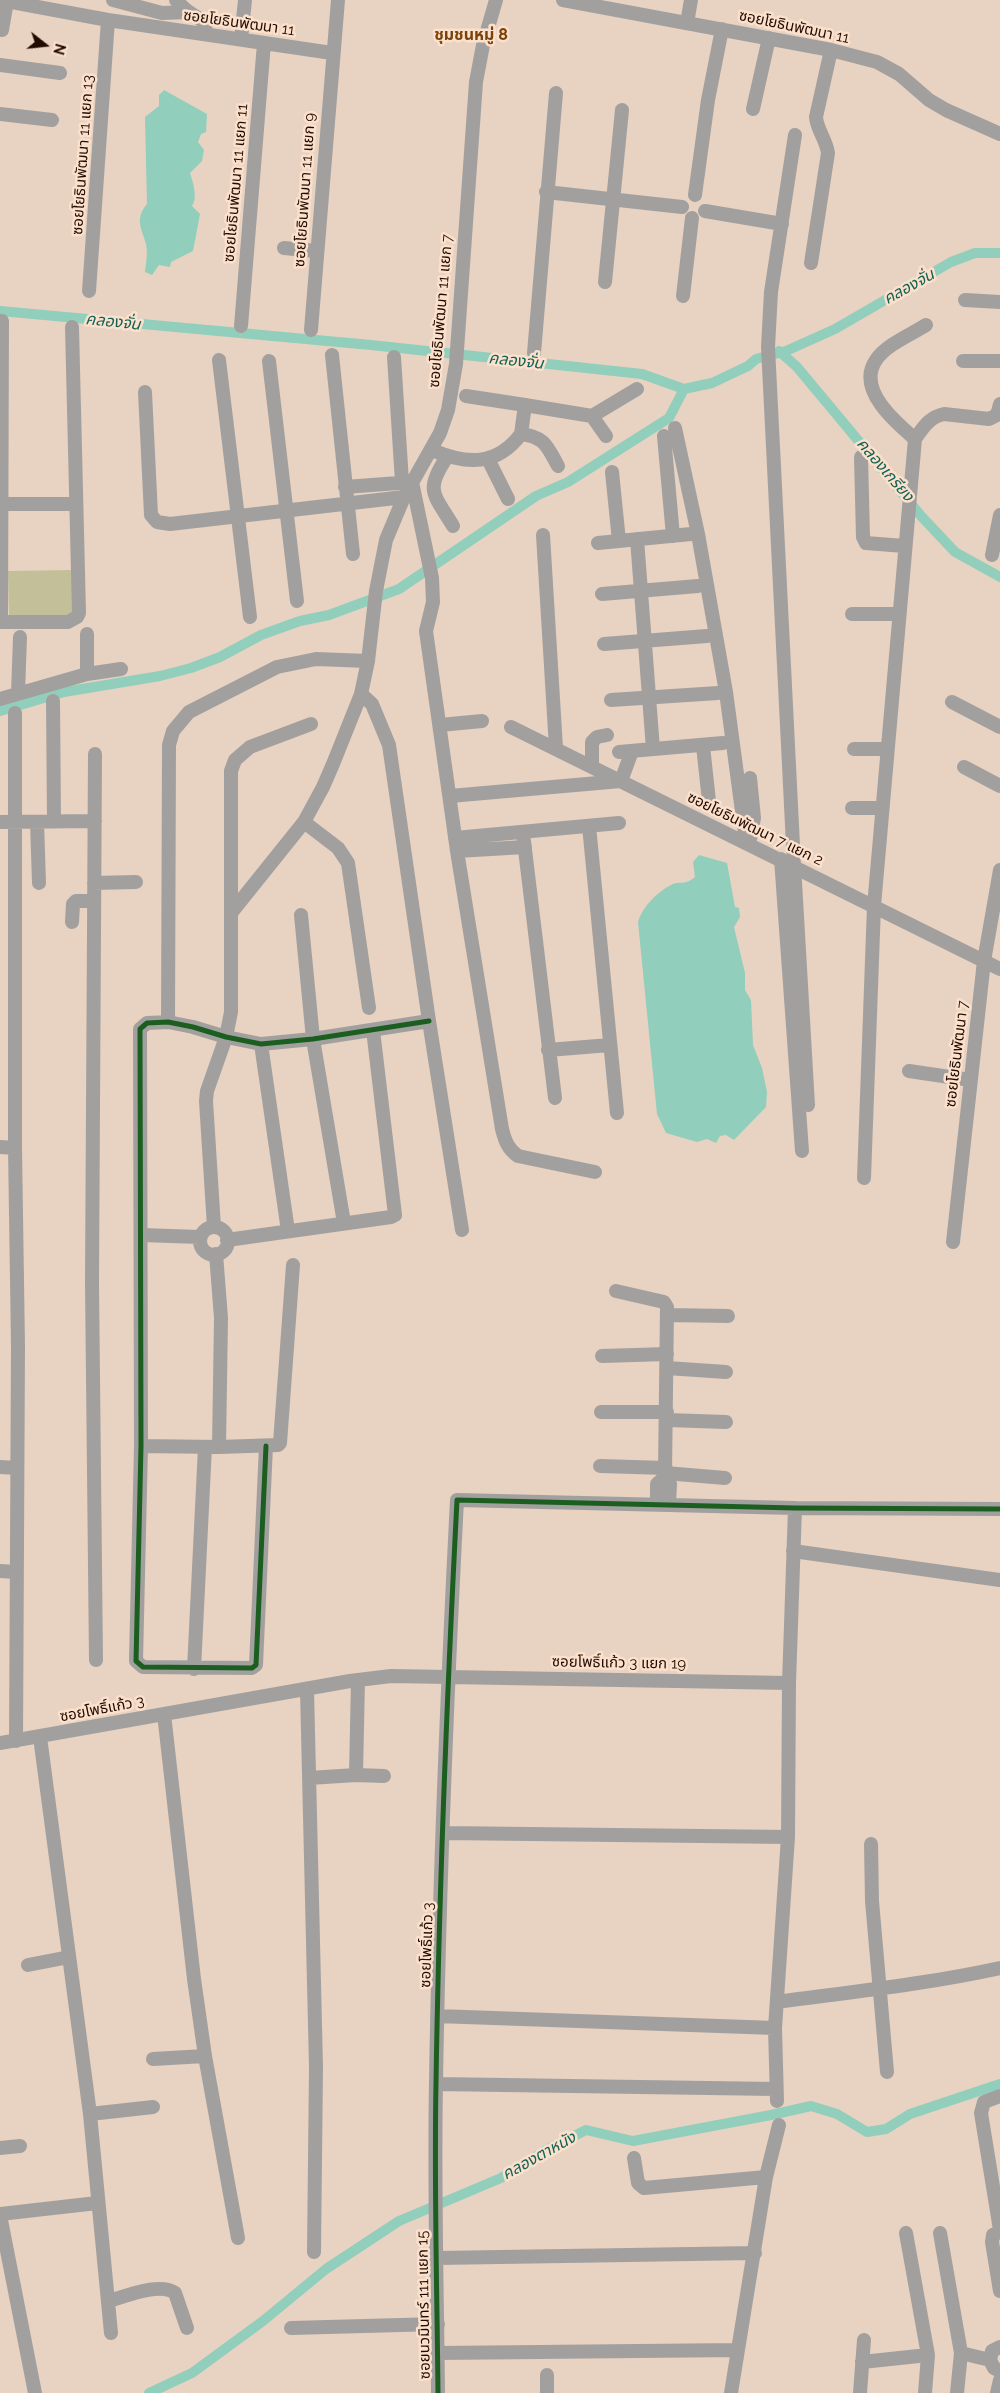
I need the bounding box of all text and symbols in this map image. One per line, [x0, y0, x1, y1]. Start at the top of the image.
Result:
street label: ซอยโยธินพัฒนา 11 [182, 6, 296, 40]
street label: ซอยโยธินพัฒนา 11 [737, 7, 851, 47]
north arrow [20, 20, 70, 70]
district label: ชุมชนหมู่ 8 [434, 25, 508, 45]
text: N [50, 42, 69, 56]
street label: ซอยโยธินพัฒนา 11 แยก 13 [68, 74, 98, 236]
street label: ซอยโยธินพัฒนา 11 แยก 11 [220, 103, 252, 263]
street label: ซอยโยธินพัฒนา 11 แยก 9 [291, 112, 319, 268]
street label: ซอยโยธินพัฒนา 11 แยก 7 [425, 234, 457, 388]
water label: คลองจั่น [880, 265, 938, 309]
water label: คลองจั่น [85, 310, 141, 334]
water label: คลองจั่น [488, 349, 544, 373]
water label: คลองเกรียง [853, 435, 917, 505]
street label: ซอยโยธินพัฒนา 7 แยก 2 [684, 788, 826, 870]
street label: ซอยโยธินพัฒนา 7 [942, 1000, 972, 1108]
street label: ซอยโพธิ์แก้ว 3 แยก 19 [552, 1653, 686, 1673]
street label: ซอยโพธิ์แก้ว 3 [58, 1692, 146, 1726]
street label: ซอยโพธิ์แก้ว 3 [417, 1902, 437, 1988]
water label: คลองตาหนัง [499, 2128, 579, 2184]
street label: ซอยนวมินทร์ 111 แยก 15 [414, 2231, 434, 2379]

